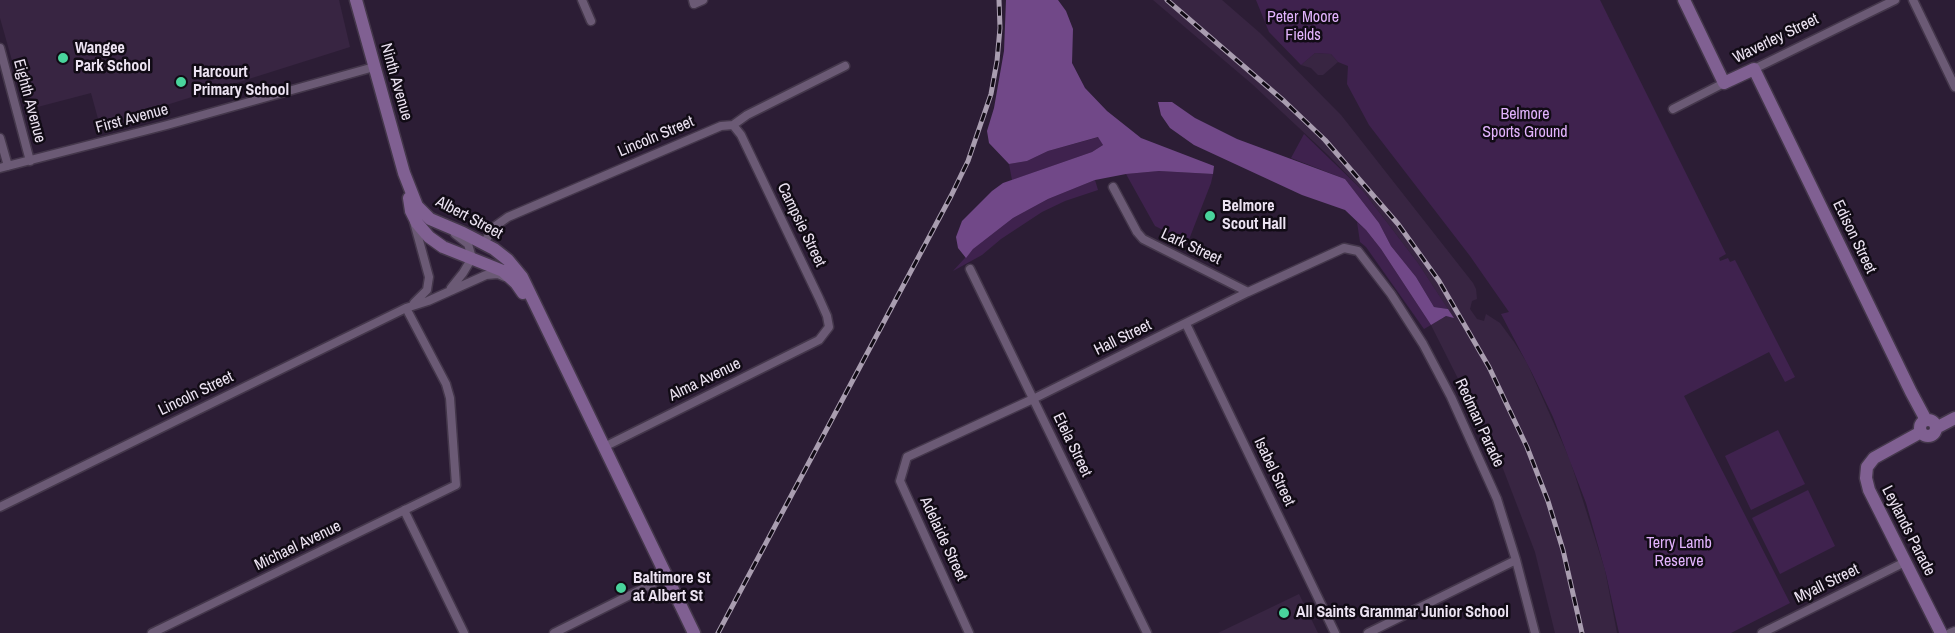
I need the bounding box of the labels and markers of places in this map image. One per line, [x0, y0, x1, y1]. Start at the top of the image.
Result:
place label: Wangee Park School [75, 39, 151, 77]
marker: Wangee Park School [56, 51, 70, 65]
place label: Harcourt Primary School [193, 63, 289, 101]
marker: Harcourt Primary School [174, 75, 188, 89]
place label: Belmore Scout Hall [1222, 197, 1286, 235]
marker: Belmore Scout Hall [1203, 209, 1217, 223]
place label: Baltimore St at Albert St [633, 569, 710, 607]
marker: Baltimore St at Albert St [614, 581, 628, 595]
place label: All Saints Grammar Junior School [1296, 603, 1509, 623]
marker: All Saints Grammar Junior School [1277, 606, 1291, 620]

